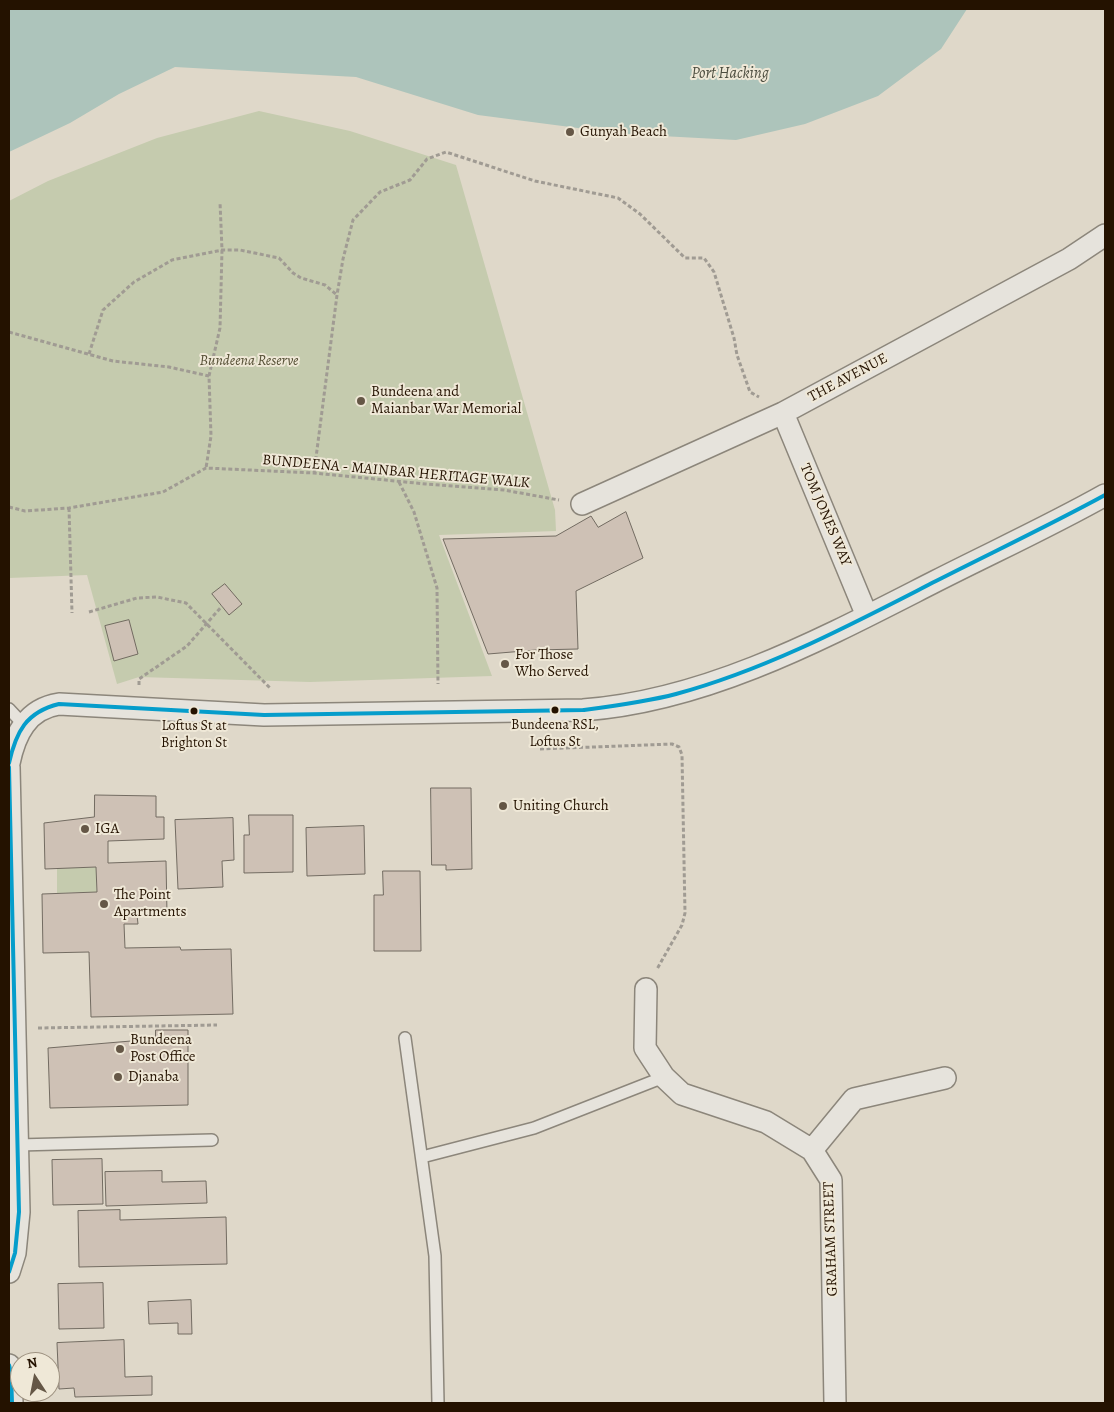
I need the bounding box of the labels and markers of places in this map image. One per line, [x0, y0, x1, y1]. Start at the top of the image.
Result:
place label: Gunyah Beach [580, 123, 667, 141]
marker: Gunyah Beach [564, 126, 576, 138]
place label: Bundeena and Maianbar War Memorial [371, 383, 521, 418]
marker: Bundeena and Maianbar War Memorial [355, 395, 367, 407]
place label: For Those Who Served [515, 646, 589, 681]
marker: For Those Who Served [499, 658, 511, 670]
marker: Bundeena RSL, Loftus St [550, 705, 560, 715]
marker: Loftus St at Brighton St [189, 706, 199, 716]
place label: Bundeena RSL, Loftus St [511, 718, 599, 750]
place label: Loftus St at Brighton St [161, 719, 227, 752]
place label: Uniting Church [513, 797, 609, 815]
marker: Uniting Church [497, 800, 509, 812]
place label: IGA [95, 820, 119, 838]
marker: IGA [79, 823, 91, 835]
place label: The Point Apartments [114, 886, 186, 921]
marker: The Point Apartments [98, 898, 110, 910]
place label: Bundeena Post Office [130, 1031, 196, 1066]
marker: Bundeena Post Office [114, 1043, 126, 1055]
place label: Djanaba [128, 1068, 179, 1086]
marker: Djanaba [112, 1071, 124, 1083]

